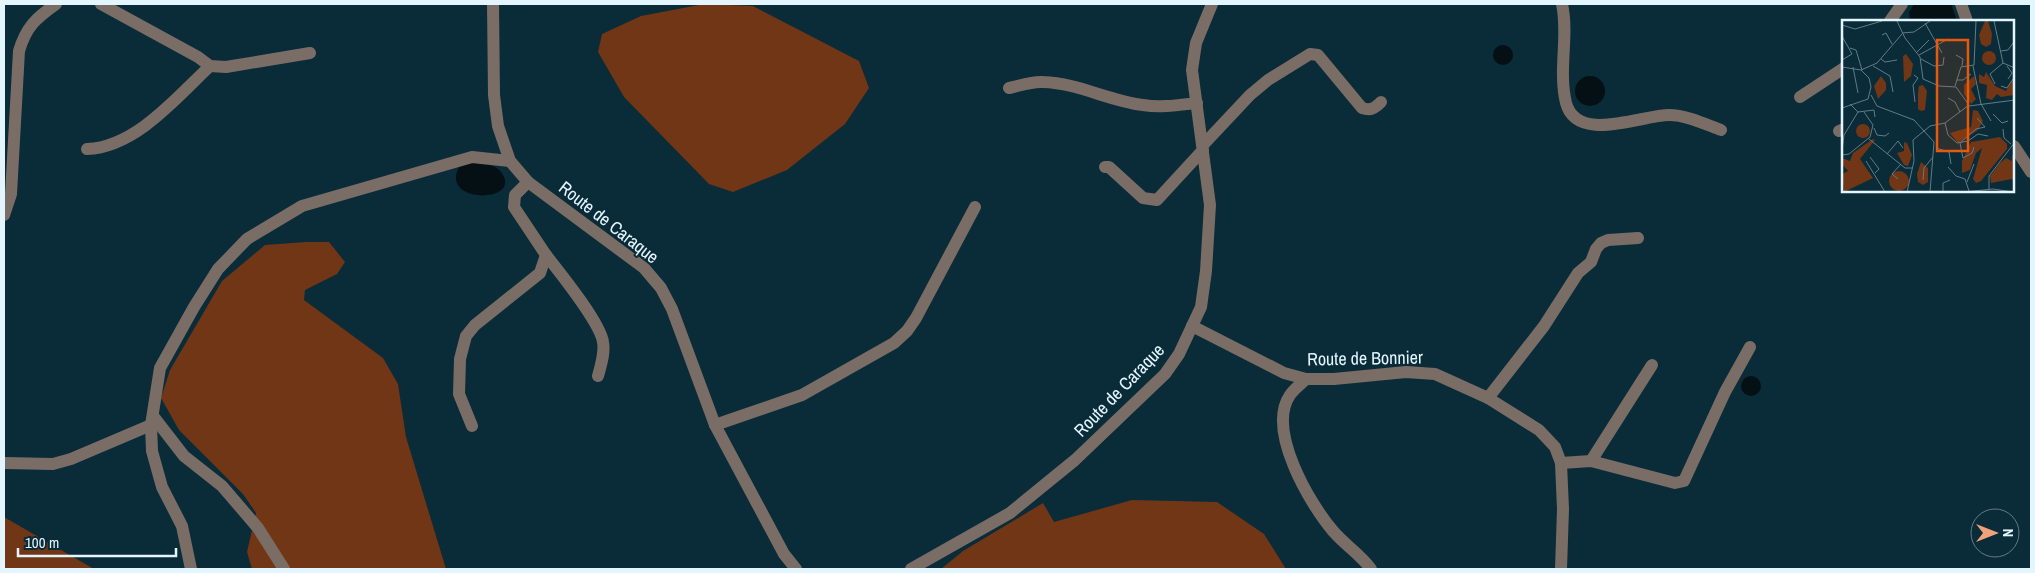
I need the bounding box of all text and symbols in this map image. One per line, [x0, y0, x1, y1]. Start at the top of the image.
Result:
inset map [1842, 20, 2015, 192]
street label: Route de Caraque [554, 175, 664, 269]
street label: Route de Caraque [1068, 338, 1170, 442]
street label: Route de Bonnier [1307, 344, 1423, 372]
north arrow [1970, 508, 2020, 558]
scale bar [18, 526, 175, 558]
text: N [1999, 529, 2017, 537]
text: 100 m [25, 532, 59, 553]

